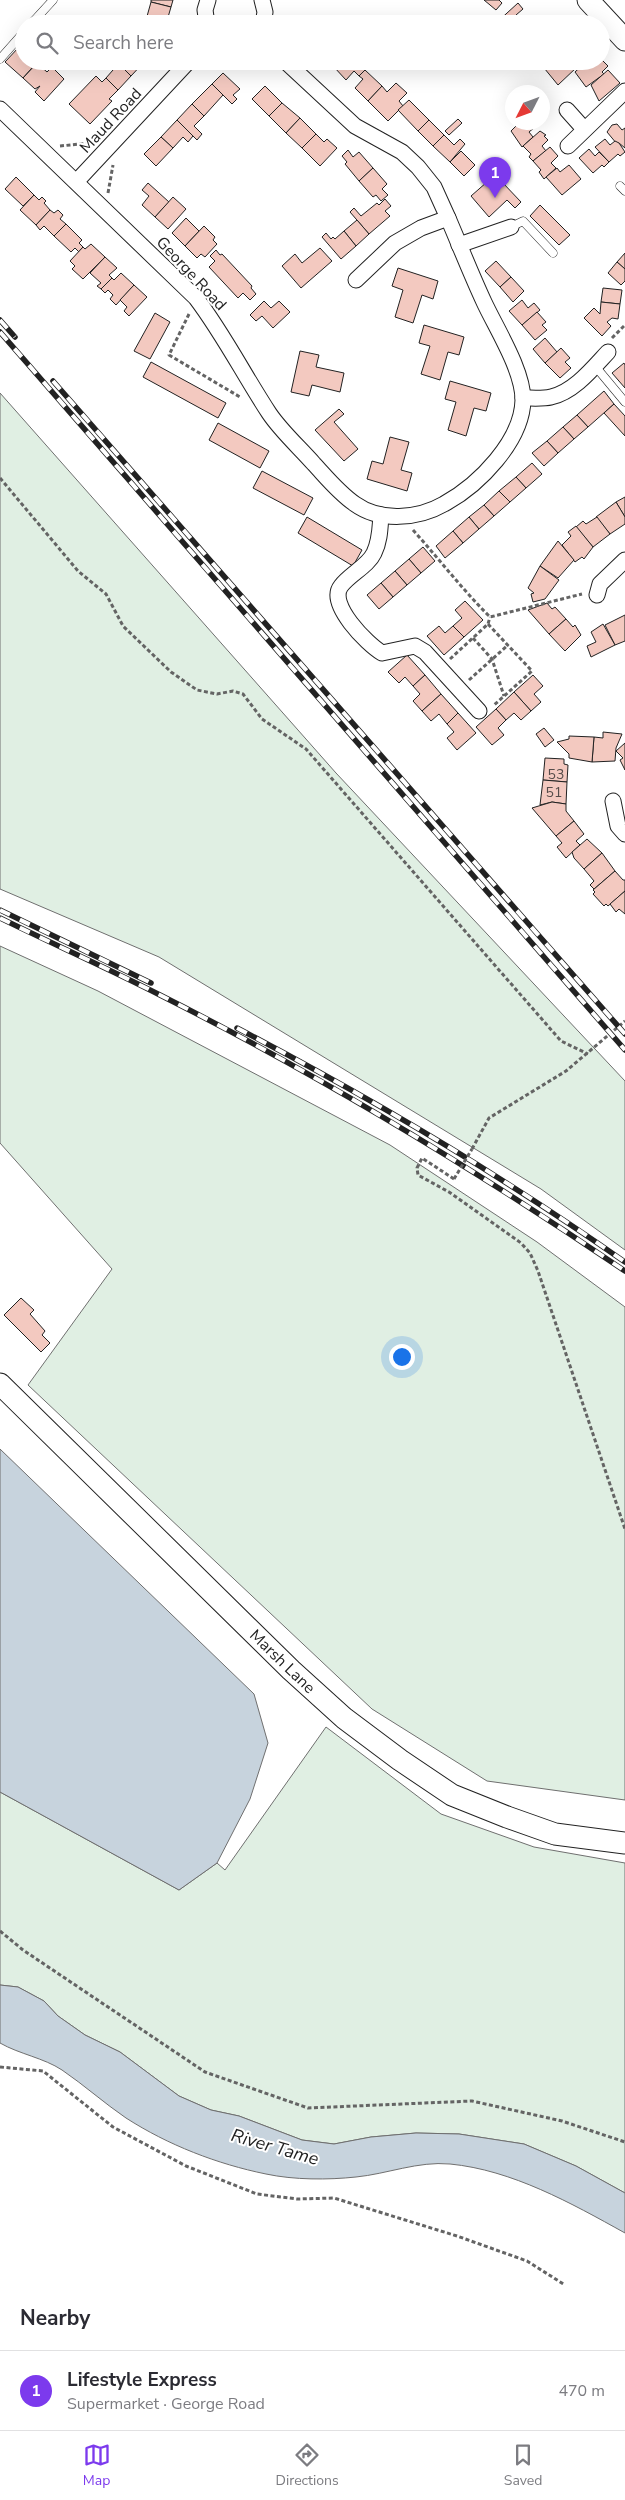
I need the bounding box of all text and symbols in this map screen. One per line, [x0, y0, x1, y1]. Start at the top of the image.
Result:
search box [15, 15, 610, 70]
icon: search [33, 29, 61, 57]
text: Search here [73, 30, 174, 56]
street label: Maud Road [75, 83, 147, 158]
north arrow [505, 85, 550, 130]
pin: 1 [479, 157, 511, 198]
street label: George Road [151, 232, 231, 316]
house number: 53 [548, 765, 564, 784]
house number: 51 [546, 783, 562, 802]
your location [389, 1344, 415, 1370]
street label: Marsh Lane [245, 1625, 320, 1699]
water label: River Tame [228, 2123, 322, 2171]
text: Nearby [20, 2304, 90, 2332]
text: Lifestyle Express [67, 2367, 217, 2393]
text: 1 [31, 2380, 41, 2402]
text: 470 m [558, 2380, 605, 2402]
text: Supermarket · George Road [67, 2393, 265, 2415]
tab: Map [83, 2441, 111, 2490]
tab: Directions [276, 2441, 339, 2490]
tab: Saved [504, 2441, 542, 2490]

